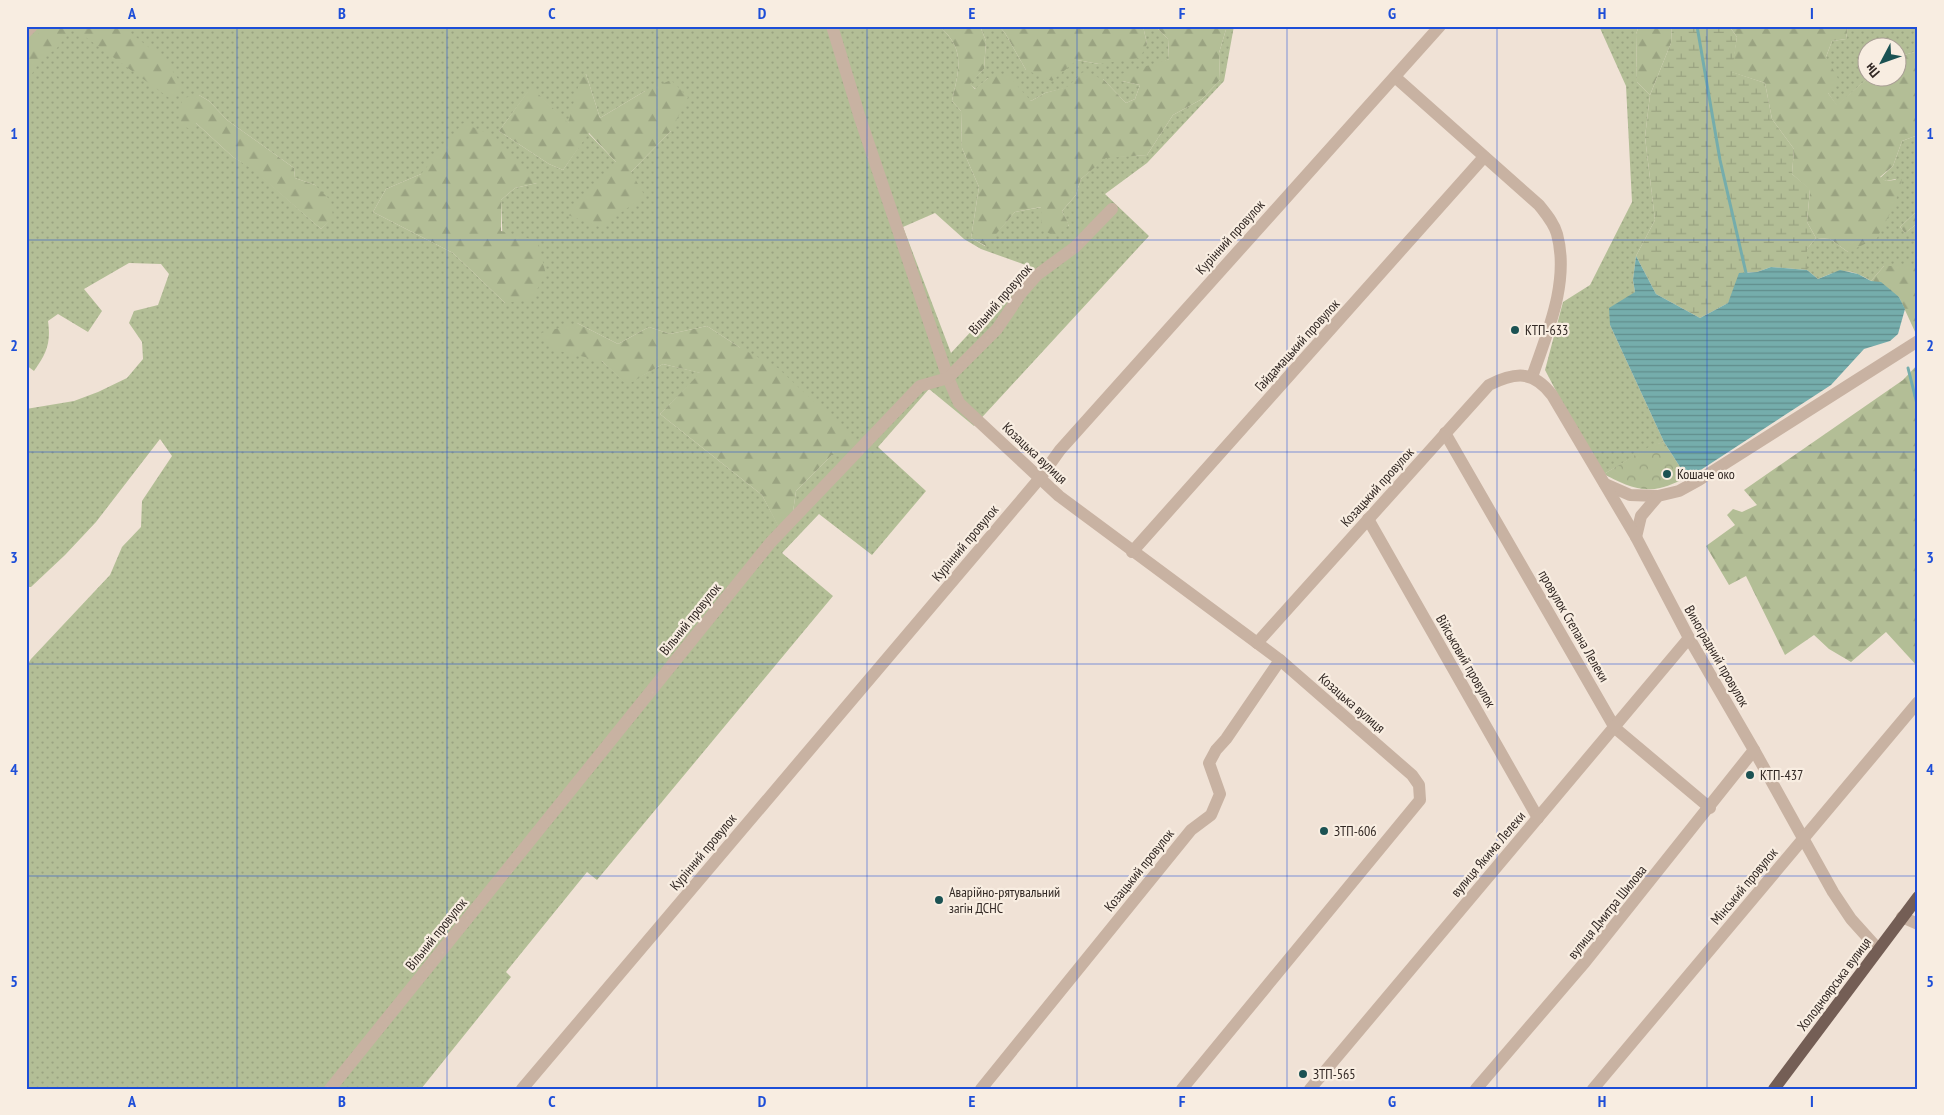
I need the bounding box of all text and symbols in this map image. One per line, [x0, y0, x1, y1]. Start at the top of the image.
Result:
text: A [127, 3, 137, 23]
text: B [338, 3, 346, 23]
text: C [548, 3, 556, 23]
text: D [758, 3, 767, 23]
text: E [969, 3, 976, 23]
text: F [1179, 3, 1186, 23]
text: G [1388, 3, 1396, 23]
text: H [1598, 3, 1606, 23]
text: I [1810, 3, 1814, 23]
north arrow [1856, 38, 1906, 88]
text: Пн [1861, 60, 1883, 82]
text: 1 [10, 123, 18, 143]
text: 1 [1926, 123, 1934, 143]
street label: Курінний провулок [1192, 195, 1269, 278]
street label: Вільний провулок [964, 259, 1036, 338]
street label: Гайдамацький провулок [1251, 295, 1344, 395]
place label: КТП-633 [1525, 321, 1568, 339]
marker: КТП-633 [1509, 324, 1521, 336]
text: 2 [10, 335, 18, 355]
text: 2 [1926, 335, 1934, 355]
street label: Козацька вулиця [999, 418, 1071, 488]
street label: Козацький провулок [1337, 443, 1418, 531]
place label: Кошаче око [1677, 465, 1735, 483]
marker: Кошаче око [1661, 468, 1673, 480]
street label: Курінний провулок [928, 501, 1003, 585]
text: 3 [10, 547, 18, 567]
text: 3 [1926, 547, 1934, 567]
street label: провулок Степана Лелеки [1535, 567, 1613, 685]
street label: Вільний провулок [655, 579, 725, 659]
street label: Виноградний провулок [1681, 602, 1754, 710]
street label: Військовий провулок [1432, 611, 1500, 711]
street label: Козацька вулиця [1315, 669, 1389, 737]
text: 4 [10, 759, 18, 779]
text: 4 [1926, 759, 1934, 779]
place label: КТП-437 [1760, 766, 1803, 784]
marker: КТП-437 [1744, 769, 1756, 781]
street label: вулиця Якима Лелеки [1447, 807, 1529, 901]
street label: Курінний провулок [666, 810, 741, 894]
place label: ЗТП-606 [1334, 822, 1377, 840]
street label: Козацький провулок [1100, 825, 1178, 915]
marker: ЗТП-606 [1318, 825, 1330, 837]
street label: Мінський провулок [1707, 843, 1782, 928]
street label: вулиця Дмитра Шилова [1564, 861, 1650, 963]
place label: Аварійно-рятувальний загін ДСНС [949, 883, 1060, 917]
street label: Вільний провулок [401, 894, 471, 974]
marker: Аварійно-рятувальний загін ДСНС [933, 894, 945, 906]
street label: Холодноярська вулиця [1793, 934, 1875, 1034]
text: 5 [10, 971, 18, 991]
text: 5 [1926, 971, 1934, 991]
place label: ЗТП-565 [1313, 1065, 1356, 1083]
marker: ЗТП-565 [1297, 1068, 1309, 1080]
text: A [127, 1091, 137, 1111]
text: B [338, 1091, 346, 1111]
text: C [548, 1091, 556, 1111]
text: D [758, 1091, 767, 1111]
text: E [969, 1091, 976, 1111]
text: F [1179, 1091, 1186, 1111]
text: G [1388, 1091, 1396, 1111]
text: H [1598, 1091, 1606, 1111]
text: I [1810, 1091, 1814, 1111]

